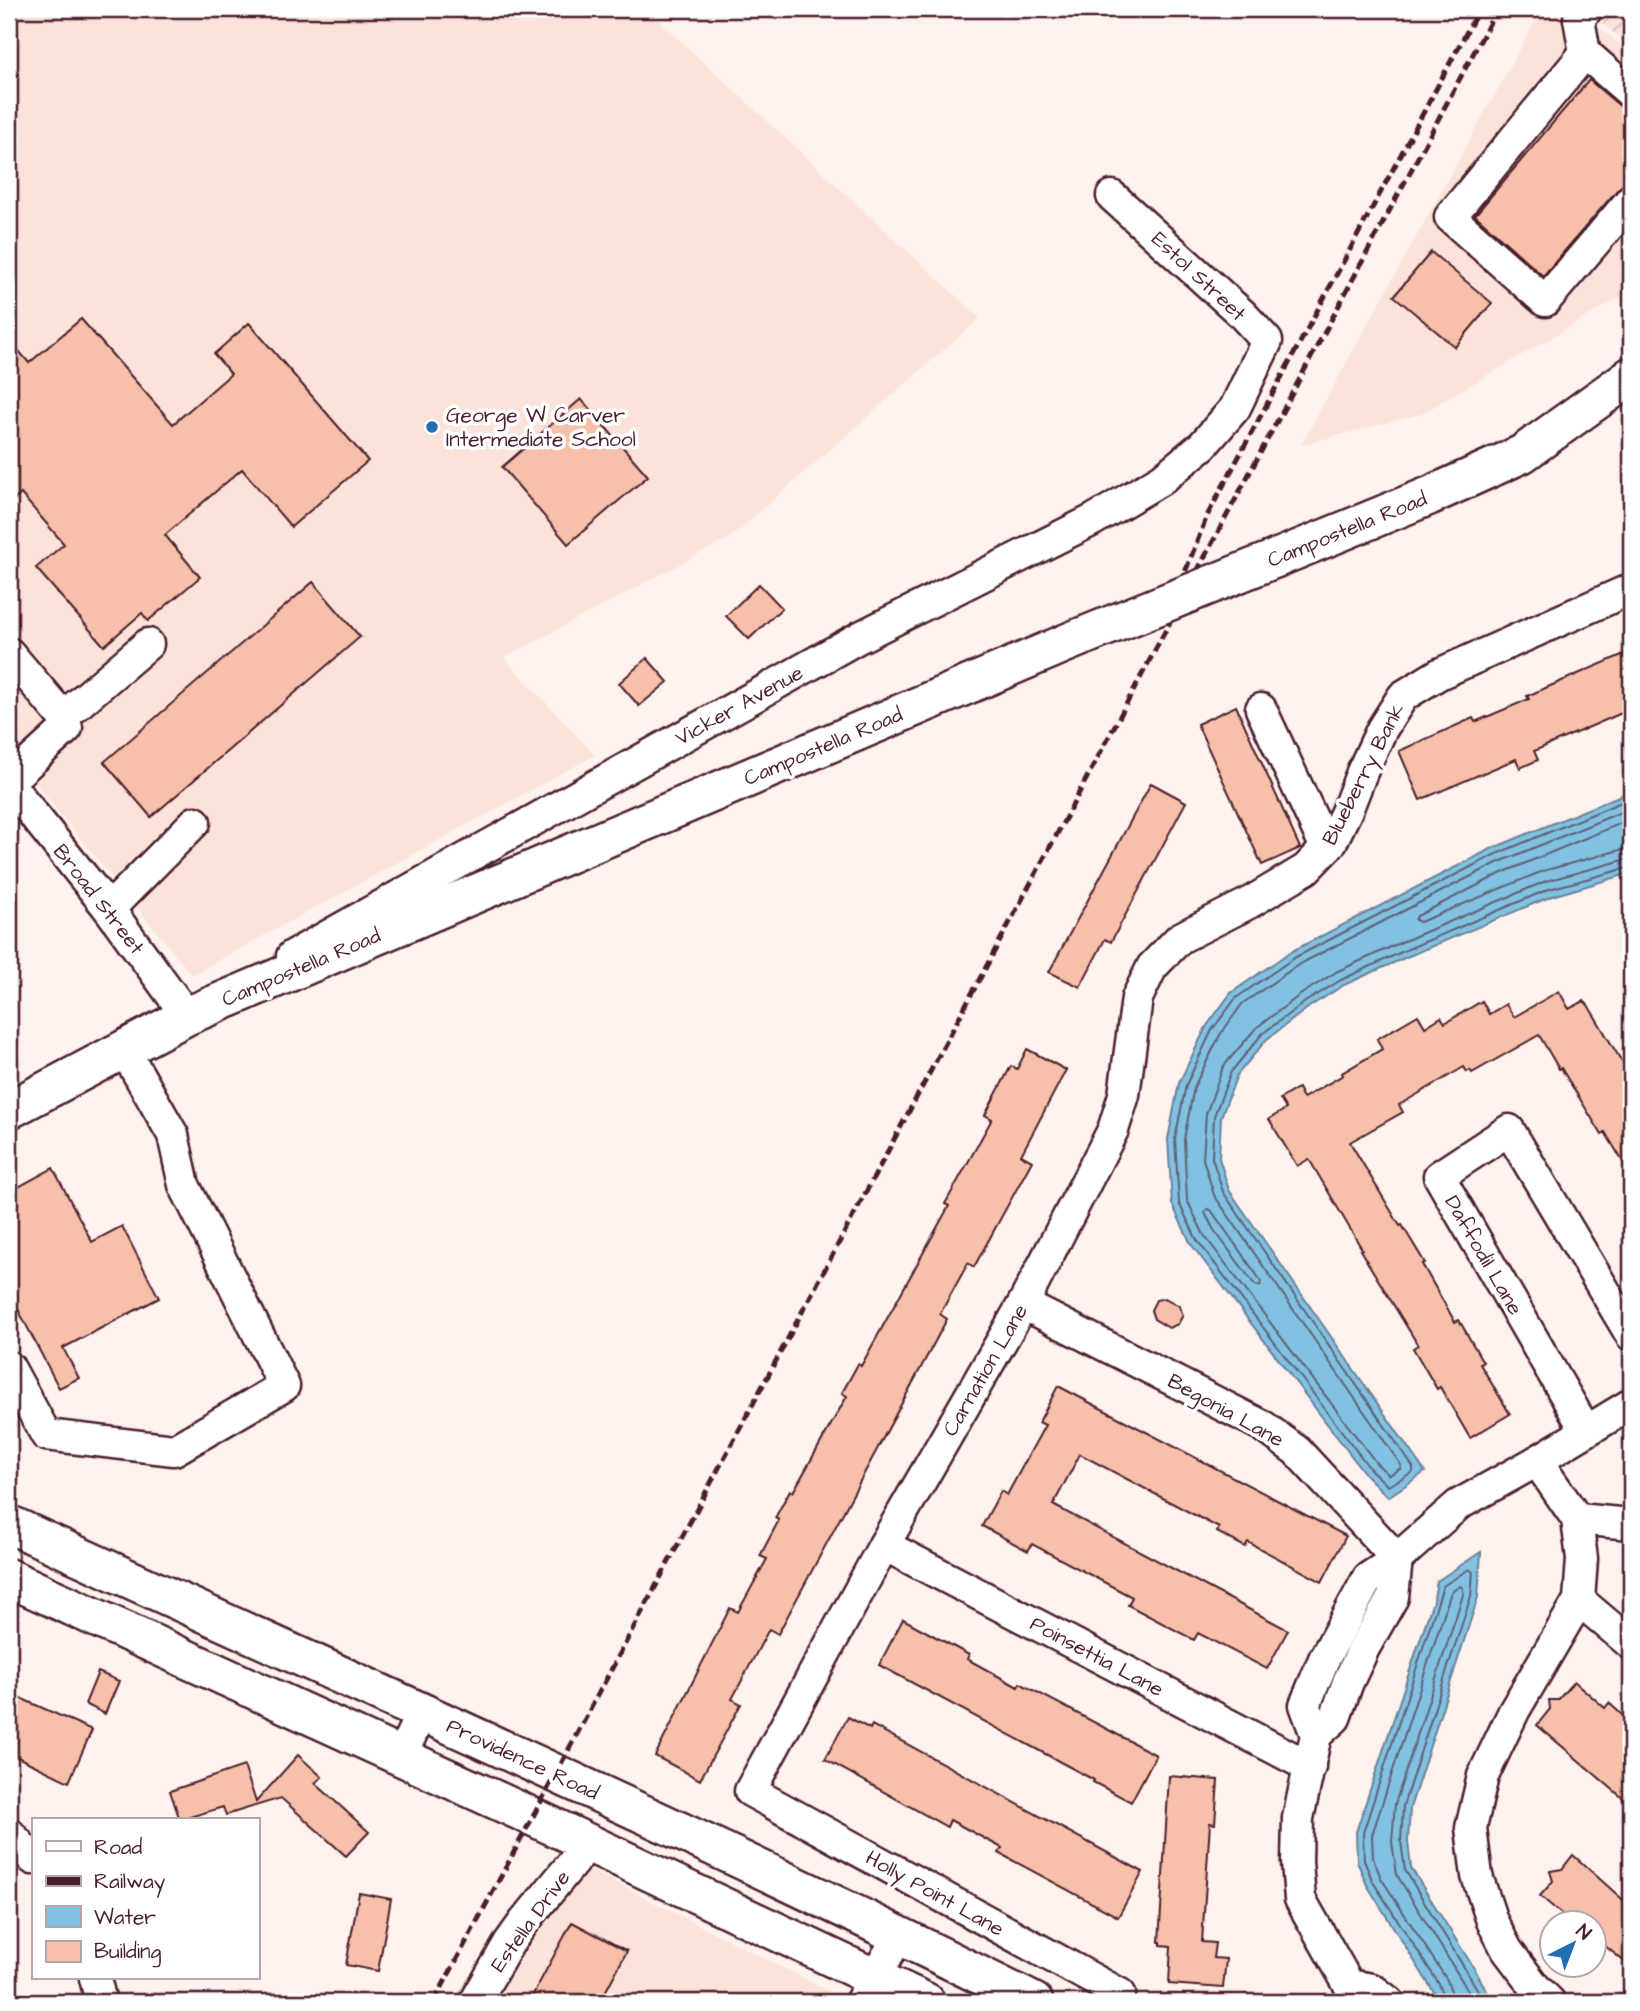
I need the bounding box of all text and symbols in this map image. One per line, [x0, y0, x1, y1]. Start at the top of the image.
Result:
street label: Estol Street [1145, 225, 1253, 328]
place label: George W Carver Intermediate School [446, 401, 636, 454]
marker: George W Carver Intermediate School [424, 419, 440, 435]
street label: Campostella Road [1263, 484, 1432, 576]
street label: Vicker Avenue [670, 658, 808, 753]
street label: Blueberry Bank [1315, 698, 1413, 851]
street label: Campostella Road [739, 700, 908, 794]
street label: Broad Street [46, 838, 151, 961]
street label: Campostella Road [217, 921, 386, 1015]
street label: Daffodil Lane [1438, 1190, 1530, 1320]
street label: Carnation Lane [936, 1299, 1035, 1442]
street label: Begonia Lane [1161, 1367, 1289, 1456]
street label: Poinsettia Lane [1025, 1609, 1169, 1704]
street label: Providence Road [442, 1711, 604, 1808]
legend [32, 1818, 259, 1980]
text: Road [94, 1833, 142, 1862]
street label: Holly Point Lane [859, 1843, 1009, 1945]
street label: Estella Drive [484, 1865, 577, 1978]
text: Railway [94, 1867, 166, 1898]
text: Water [94, 1903, 156, 1932]
north arrow [1538, 1910, 1608, 1980]
text: N [1570, 1918, 1597, 1947]
text: Building [94, 1937, 162, 1968]

